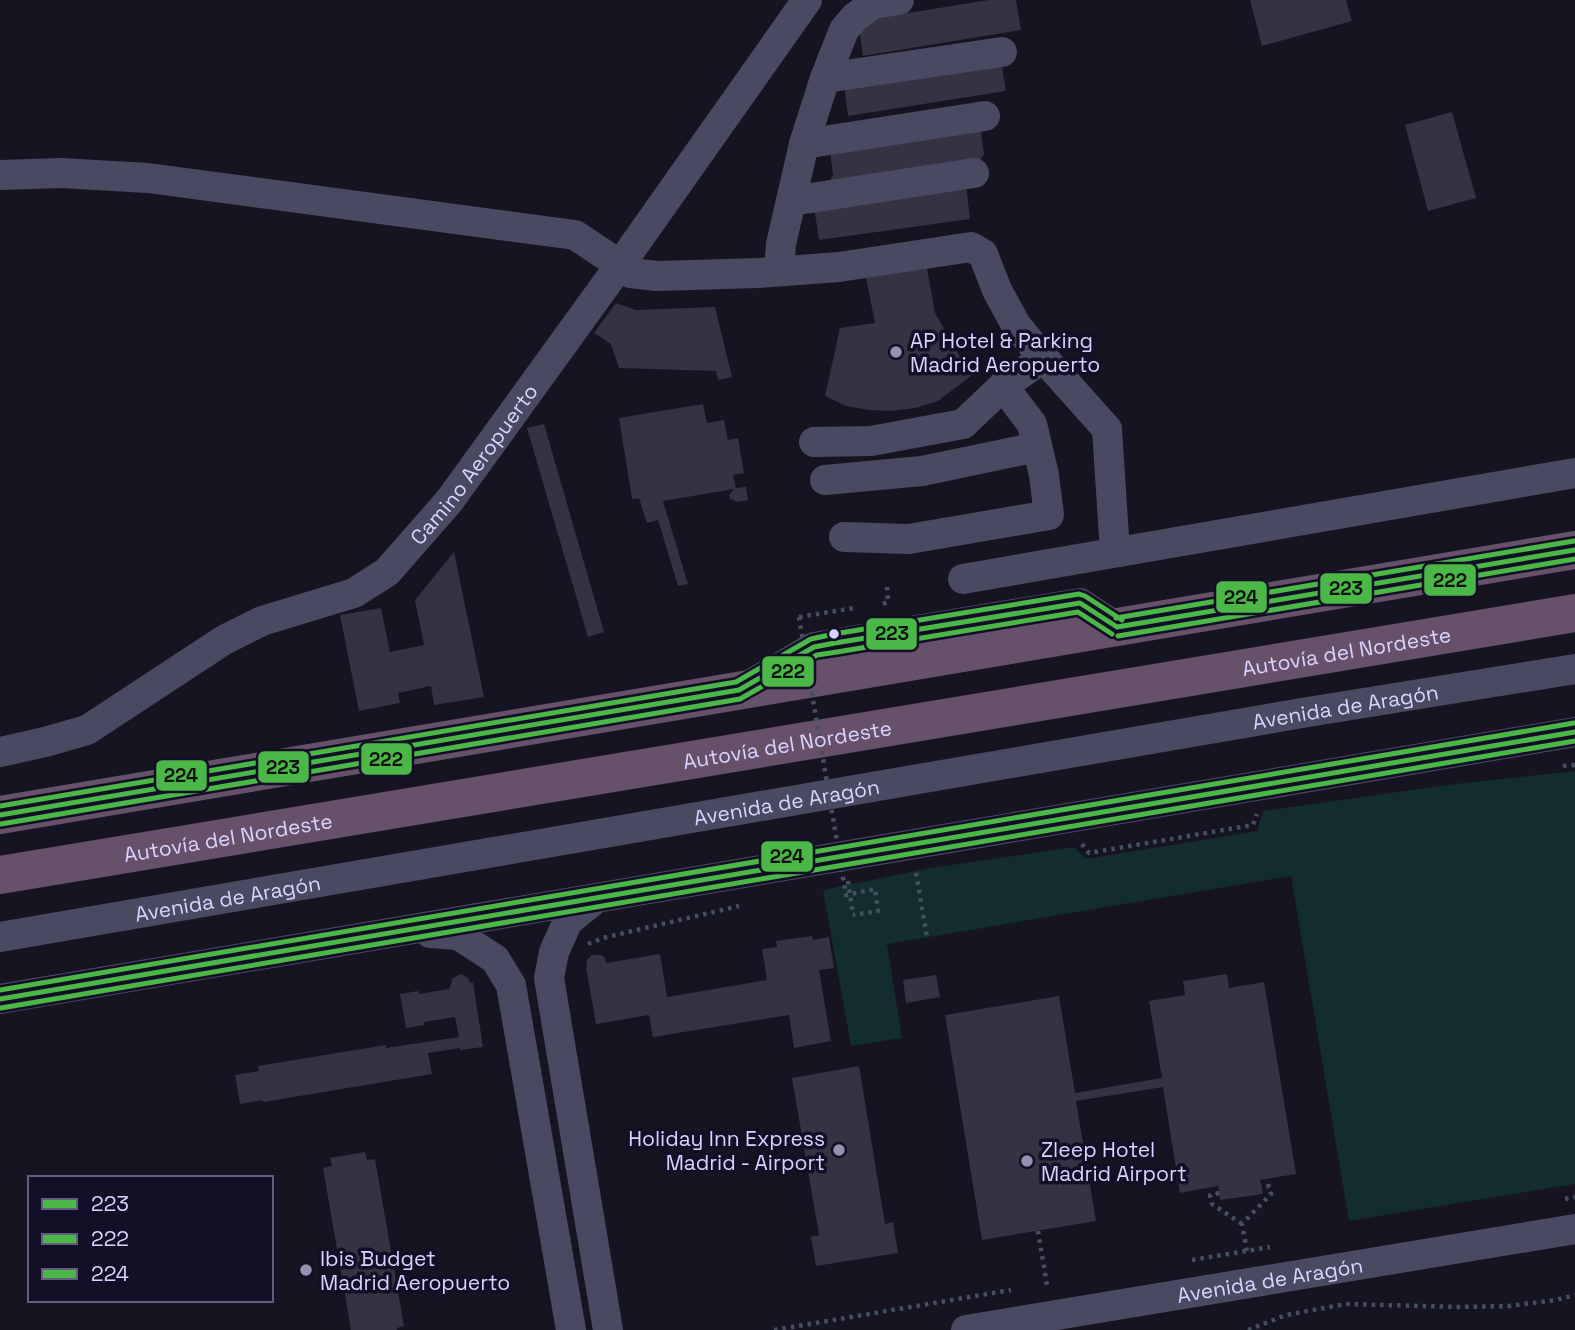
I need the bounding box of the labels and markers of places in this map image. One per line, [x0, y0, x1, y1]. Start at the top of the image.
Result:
place label: AP Hotel & Parking Madrid Aeropuerto [910, 327, 1100, 378]
marker: AP Hotel & Parking Madrid Aeropuerto [888, 344, 904, 360]
unlabelled marker [827, 627, 841, 641]
place label: Holiday Inn Express Madrid - Airport [628, 1125, 825, 1176]
place label: Zleep Hotel Madrid Airport [1041, 1136, 1187, 1187]
marker: Holiday Inn Express Madrid - Airport [831, 1142, 847, 1158]
marker: Zleep Hotel Madrid Airport [1019, 1153, 1035, 1169]
place label: Ibis Budget Madrid Aeropuerto [320, 1245, 510, 1296]
marker: Ibis Budget Madrid Aeropuerto [298, 1262, 314, 1278]

